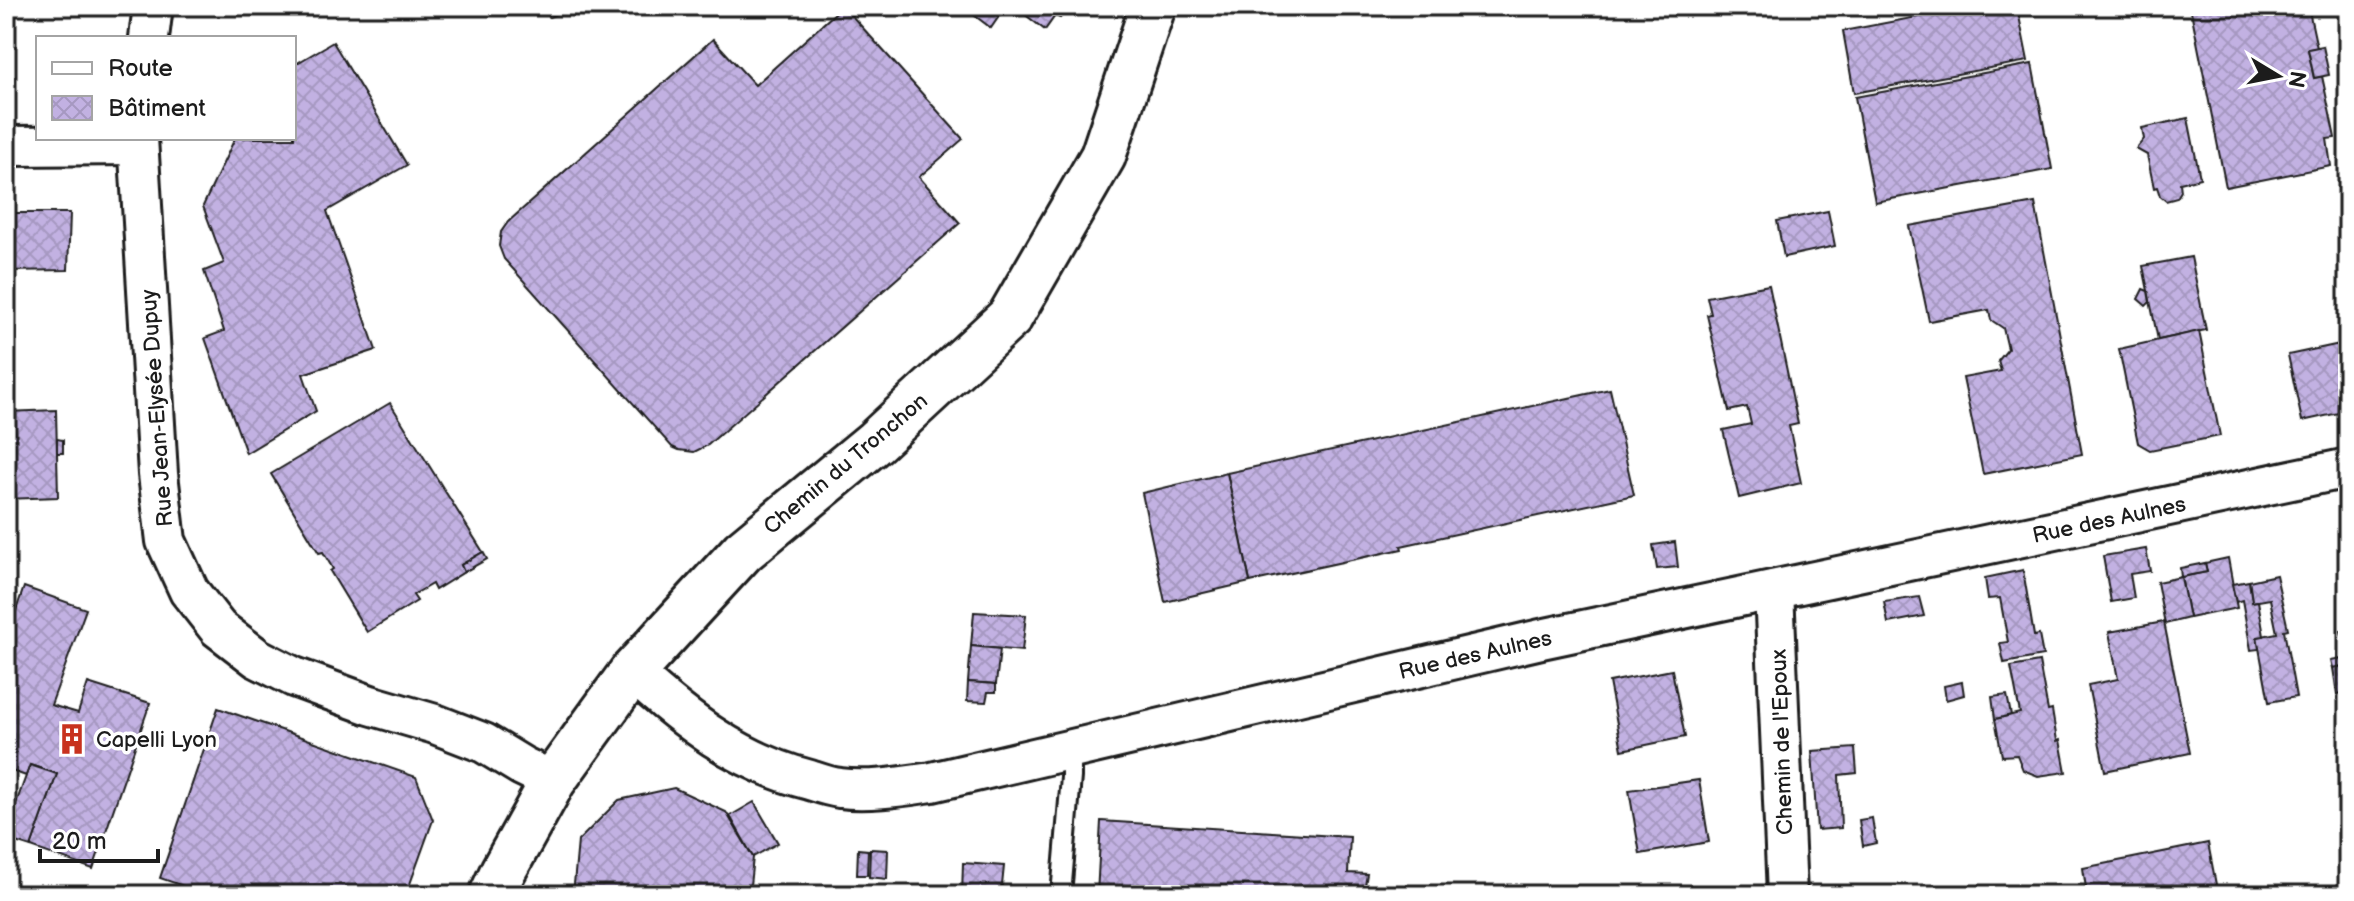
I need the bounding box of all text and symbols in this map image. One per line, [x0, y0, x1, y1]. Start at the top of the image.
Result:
legend [36, 36, 296, 140]
north arrow [2238, 36, 2318, 116]
text: Route [108, 54, 173, 83]
text: N [2281, 69, 2311, 90]
text: Bâtiment [108, 94, 207, 123]
street label: Rue Jean-Elysée Dupuy [136, 288, 179, 528]
street label: Chemin du Tronchon [758, 388, 934, 541]
street label: Rue des Aulnes [2030, 491, 2189, 550]
street label: Rue des Aulnes [1396, 625, 1555, 686]
street label: Chemin de l'Epoux [1766, 648, 1799, 835]
building icon: Capelli Lyon [55, 722, 89, 756]
place label: Capelli Lyon [96, 727, 217, 754]
scale bar [40, 813, 158, 863]
text: 20 m [52, 827, 107, 856]

